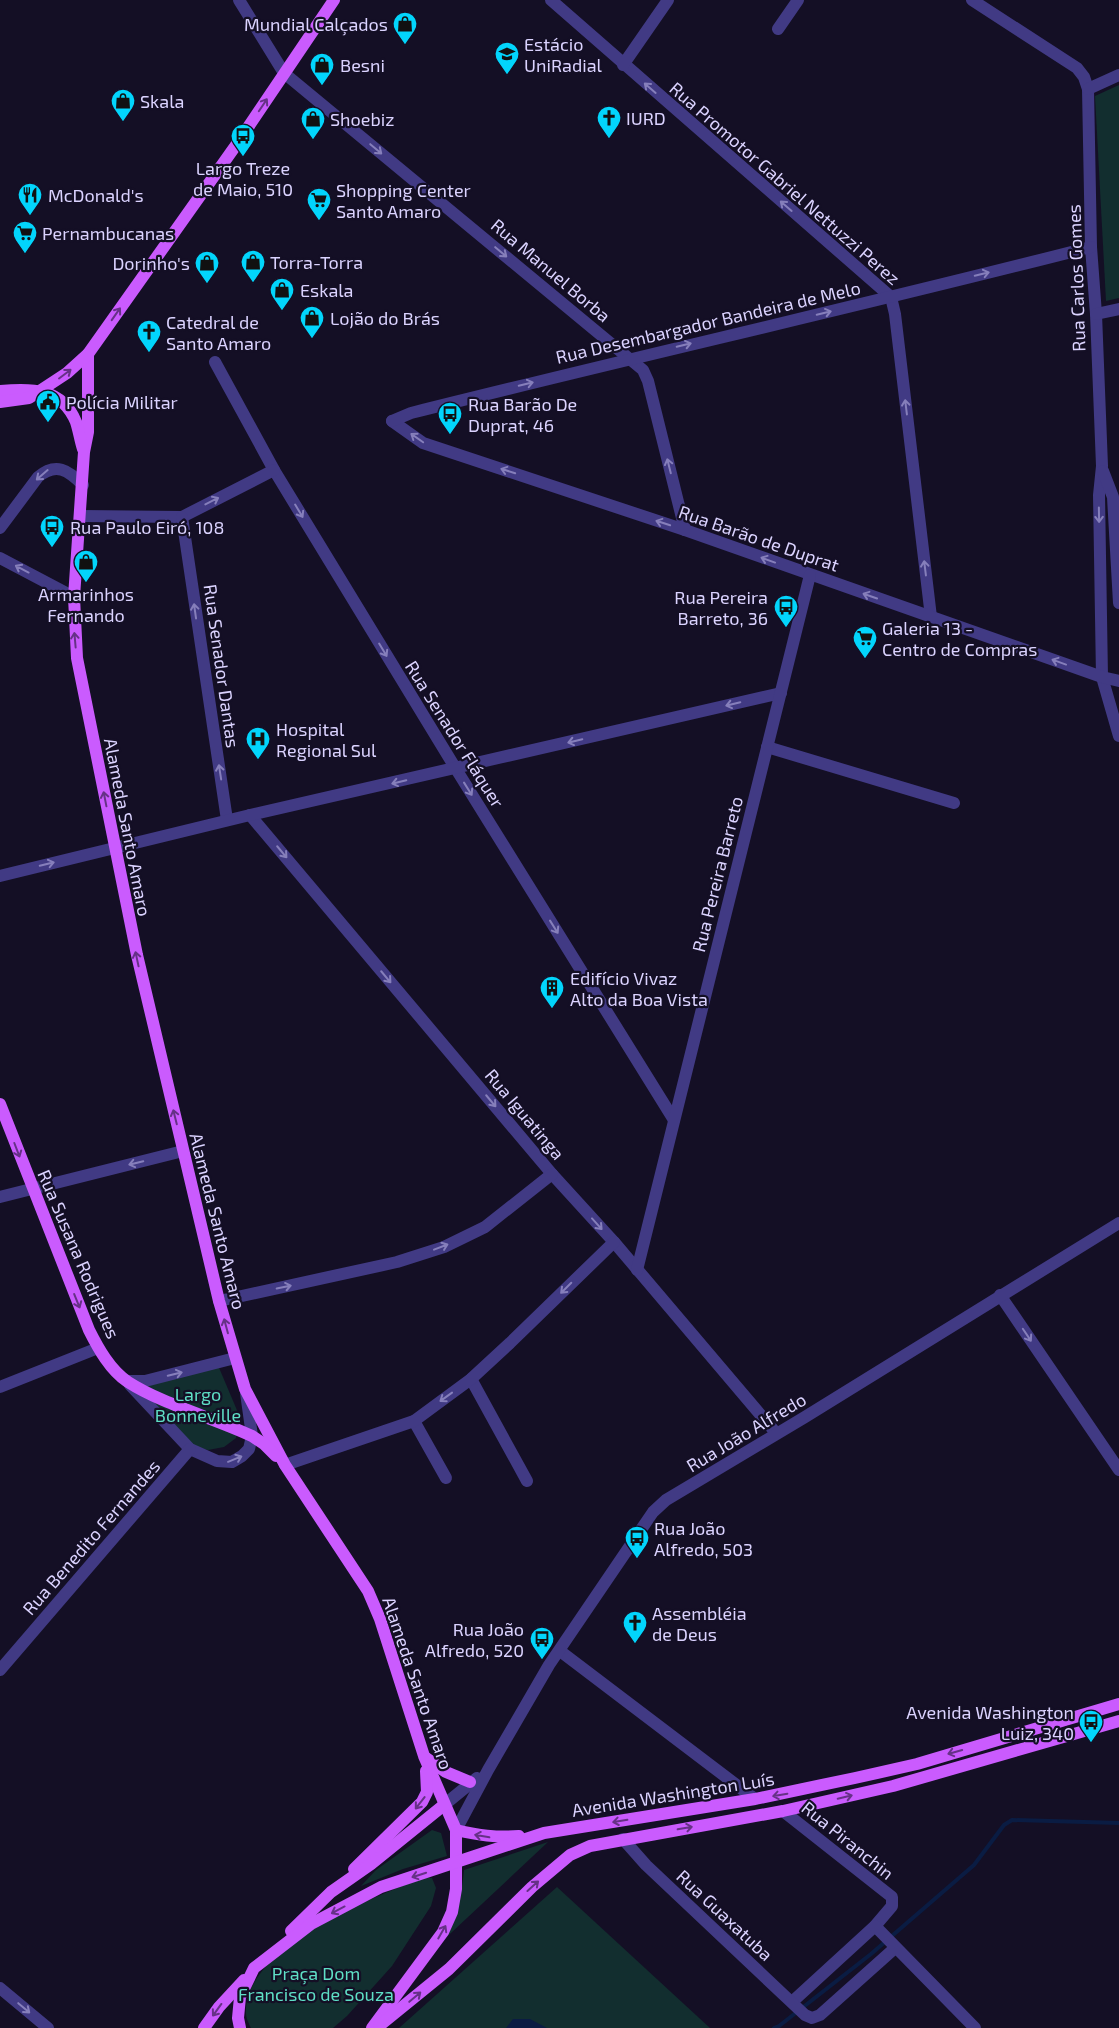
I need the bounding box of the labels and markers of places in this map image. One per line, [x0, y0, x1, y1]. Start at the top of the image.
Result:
shop icon: Mundial Calçados [392, 11, 418, 45]
place label: Mundial Calçados [244, 13, 388, 36]
place label: Estácio UniRadial [524, 33, 603, 76]
school or university icon: Estácio UniRadial [494, 41, 520, 75]
shop icon: Besni [309, 52, 335, 86]
place label: Besni [340, 54, 385, 76]
shop icon: Skala [110, 88, 136, 122]
place label: Skala [140, 90, 184, 112]
church icon: IURD [596, 105, 622, 139]
shop icon: Shoebiz [300, 106, 326, 140]
place label: IURD [626, 107, 666, 129]
place label: Shoebiz [330, 108, 394, 130]
bus stop icon: Largo Treze de Maio, 510 [230, 123, 256, 157]
place label: Largo Treze de Maio, 510 [193, 157, 293, 200]
place label: Shopping Center Santo Amaro [336, 179, 471, 222]
restaurant icon: McDonald's [17, 182, 43, 216]
place label: McDonald's [48, 184, 144, 206]
supermarket icon: Shopping Center Santo Amaro [306, 187, 332, 221]
supermarket icon: Pernambucanas [12, 220, 38, 254]
place label: Pernambucanas [42, 222, 174, 244]
shop icon: Torra-Torra [240, 249, 266, 283]
shop icon: Dorinho's [194, 250, 220, 284]
place label: Torra-Torra [270, 251, 363, 273]
place label: Dorinho's [112, 252, 190, 274]
shop icon: Eskala [269, 277, 295, 311]
place label: Eskala [300, 279, 354, 301]
shop icon: Lojão do Brás [299, 305, 325, 339]
place label: Lojão do Brás [330, 307, 440, 329]
place label: Catedral de Santo Amaro [166, 311, 271, 354]
church icon: Catedral de Santo Amaro [136, 319, 162, 353]
public building icon: Polícia Militar [35, 389, 61, 423]
place label: Polícia Militar [66, 391, 178, 413]
place label: Rua Barão De Duprat, 46 [468, 393, 577, 436]
bus stop icon: Rua Barão De Duprat, 46 [437, 401, 463, 435]
bus stop icon: Rua Paulo Eiró, 108 [39, 514, 65, 548]
place label: Rua Paulo Eiró, 108 [70, 516, 224, 538]
shop icon: Armarinhos Fernando [73, 549, 99, 583]
place label: Armarinhos Fernando [38, 583, 134, 626]
place label: Rua Pereira Barreto, 36 [674, 586, 768, 629]
bus stop icon: Rua Pereira Barreto, 36 [773, 594, 799, 628]
place label: Galeria 13 - Centro de Compras [882, 617, 1037, 660]
supermarket icon: Galeria 13 - Centro de Compras [852, 625, 878, 659]
place label: Hospital Regional Sul [276, 718, 377, 761]
hospital icon: Hospital Regional Sul [245, 726, 271, 760]
place label: Edifício Vivaz Alto da Boa Vista [570, 967, 708, 1010]
building icon: Edifício Vivaz Alto da Boa Vista [539, 975, 565, 1009]
place label: Rua João Alfredo, 503 [654, 1517, 753, 1560]
bus stop icon: Rua João Alfredo, 503 [624, 1525, 650, 1559]
place label: Assembléia de Deus [652, 1602, 747, 1645]
church icon: Assembléia de Deus [622, 1610, 648, 1644]
place label: Rua João Alfredo, 520 [425, 1618, 524, 1661]
bus stop icon: Rua João Alfredo, 520 [529, 1626, 555, 1660]
place label: Avenida Washington Luiz, 340 [906, 1701, 1074, 1744]
bus stop icon: Avenida Washington Luiz, 340 [1078, 1709, 1104, 1743]

